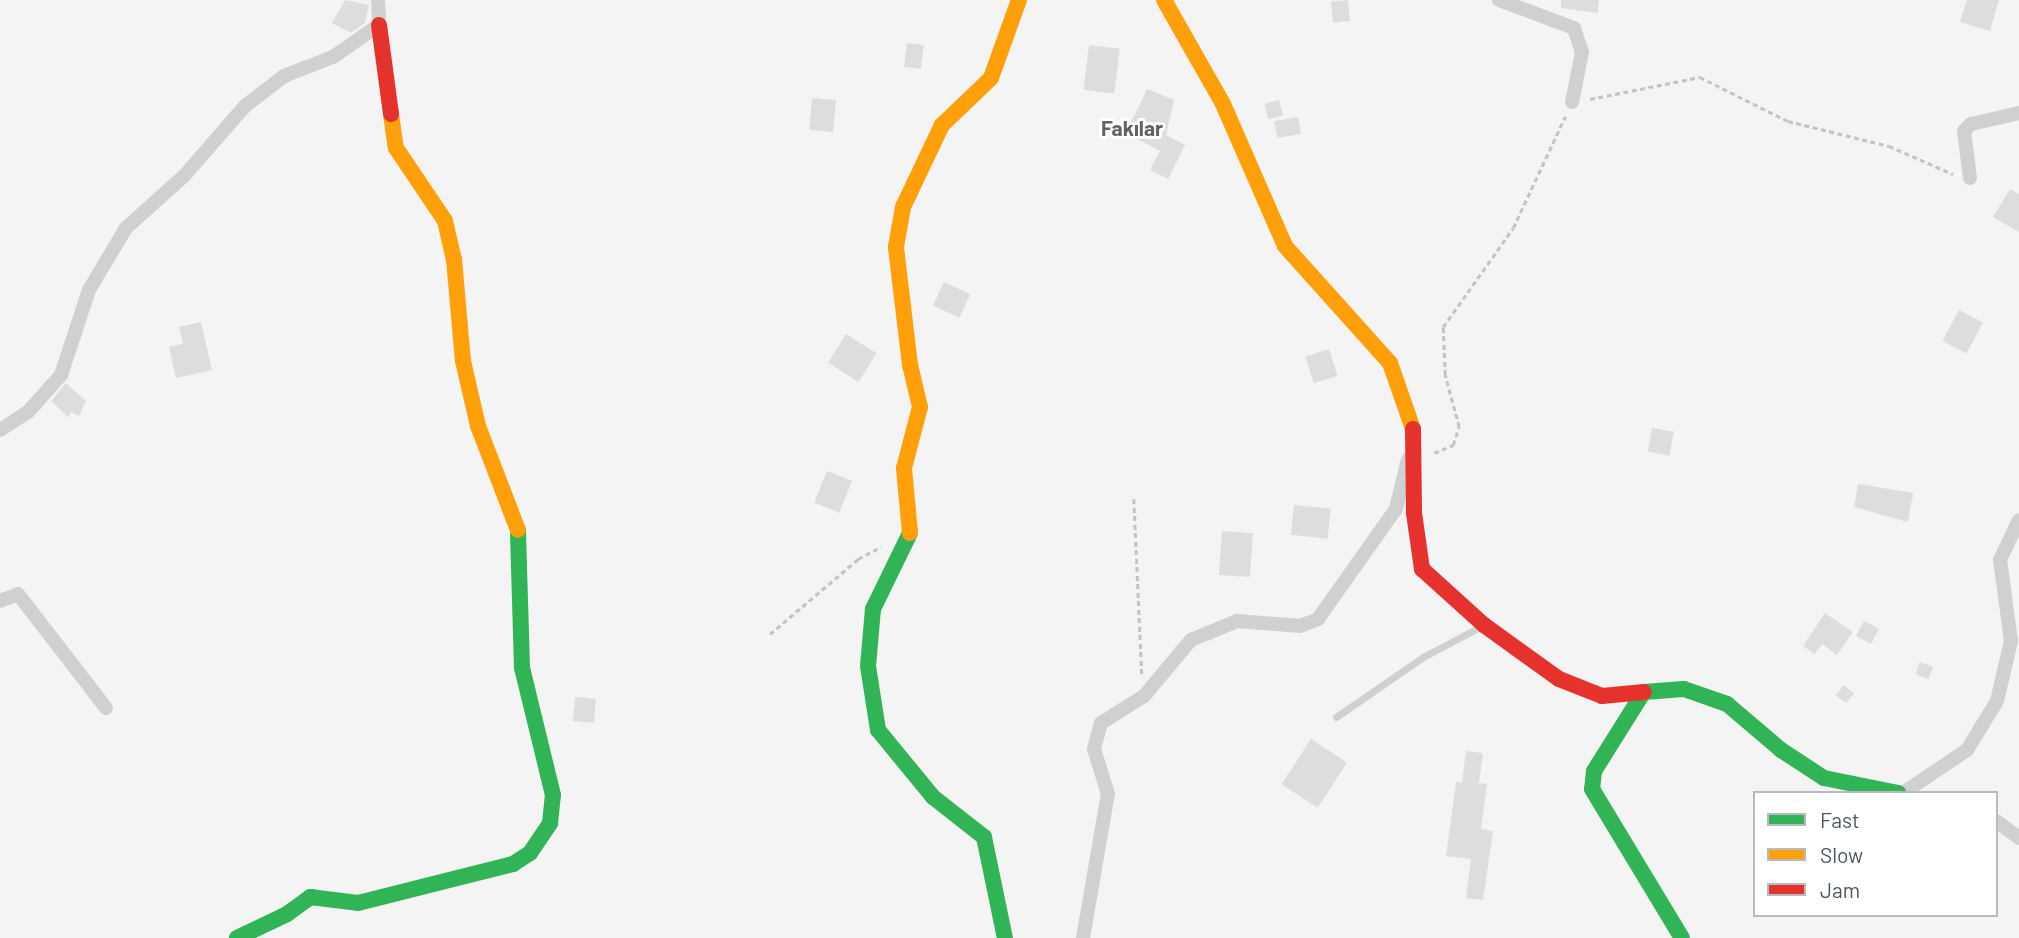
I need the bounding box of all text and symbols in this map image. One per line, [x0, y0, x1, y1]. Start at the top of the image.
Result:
district label: Fakılar [1101, 115, 1163, 141]
legend [1753, 791, 1998, 917]
text: Fast [1820, 807, 1860, 832]
text: Slow [1820, 842, 1863, 867]
text: Jam [1820, 877, 1860, 902]

